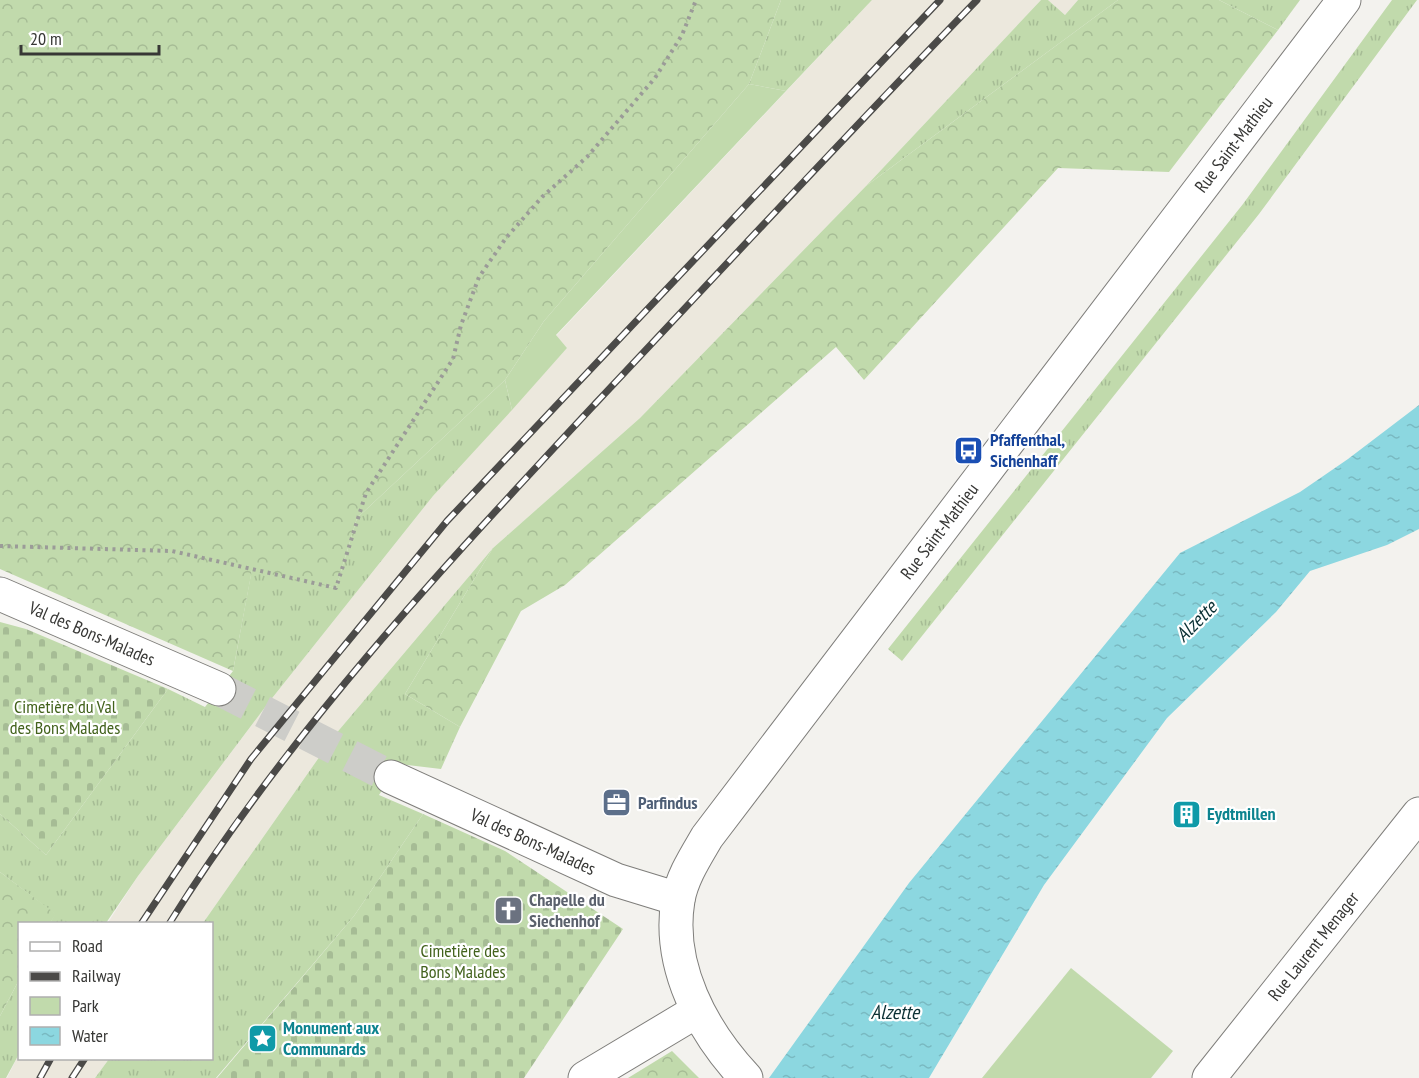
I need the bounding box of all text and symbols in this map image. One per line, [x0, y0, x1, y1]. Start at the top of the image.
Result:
scale bar [21, 18, 159, 56]
text: 20 m [30, 27, 62, 50]
street label: Rue Saint-Mathieu [1190, 92, 1277, 197]
place label: Pfaffenthal, Sichenhaff [990, 428, 1065, 472]
bus stop icon: Pfaffenthal, Sichenhaff [953, 434, 985, 466]
street label: Rue Saint-Mathieu [895, 478, 983, 584]
water label: Alzette [1170, 593, 1224, 647]
street label: Val des Bons-Malades [25, 596, 158, 671]
park label: Cimetière du Val des Bons Malades [10, 695, 120, 739]
office icon: Parfindus [601, 787, 633, 819]
place label: Parfindus [638, 791, 698, 814]
building icon: Eydtmillen [1170, 798, 1202, 830]
place label: Eydtmillen [1207, 802, 1276, 825]
street label: Val des Bons-Malades [466, 803, 599, 880]
street label: Rue Laurent Menager [1263, 887, 1364, 1005]
place label: Chapelle du Siechenhof [529, 888, 605, 932]
church icon: Chapelle du Siechenhof [492, 894, 524, 926]
legend [18, 922, 213, 1060]
text: Road [72, 934, 103, 957]
park label: Cimetière des Bons Malades [420, 939, 506, 983]
text: Railway [72, 964, 121, 987]
text: Park [72, 994, 99, 1017]
water label: Alzette [871, 999, 921, 1025]
place label: Monument aux Communards [283, 1016, 379, 1060]
place icon: Monument aux Communards [246, 1022, 278, 1054]
text: Water [72, 1024, 108, 1047]

